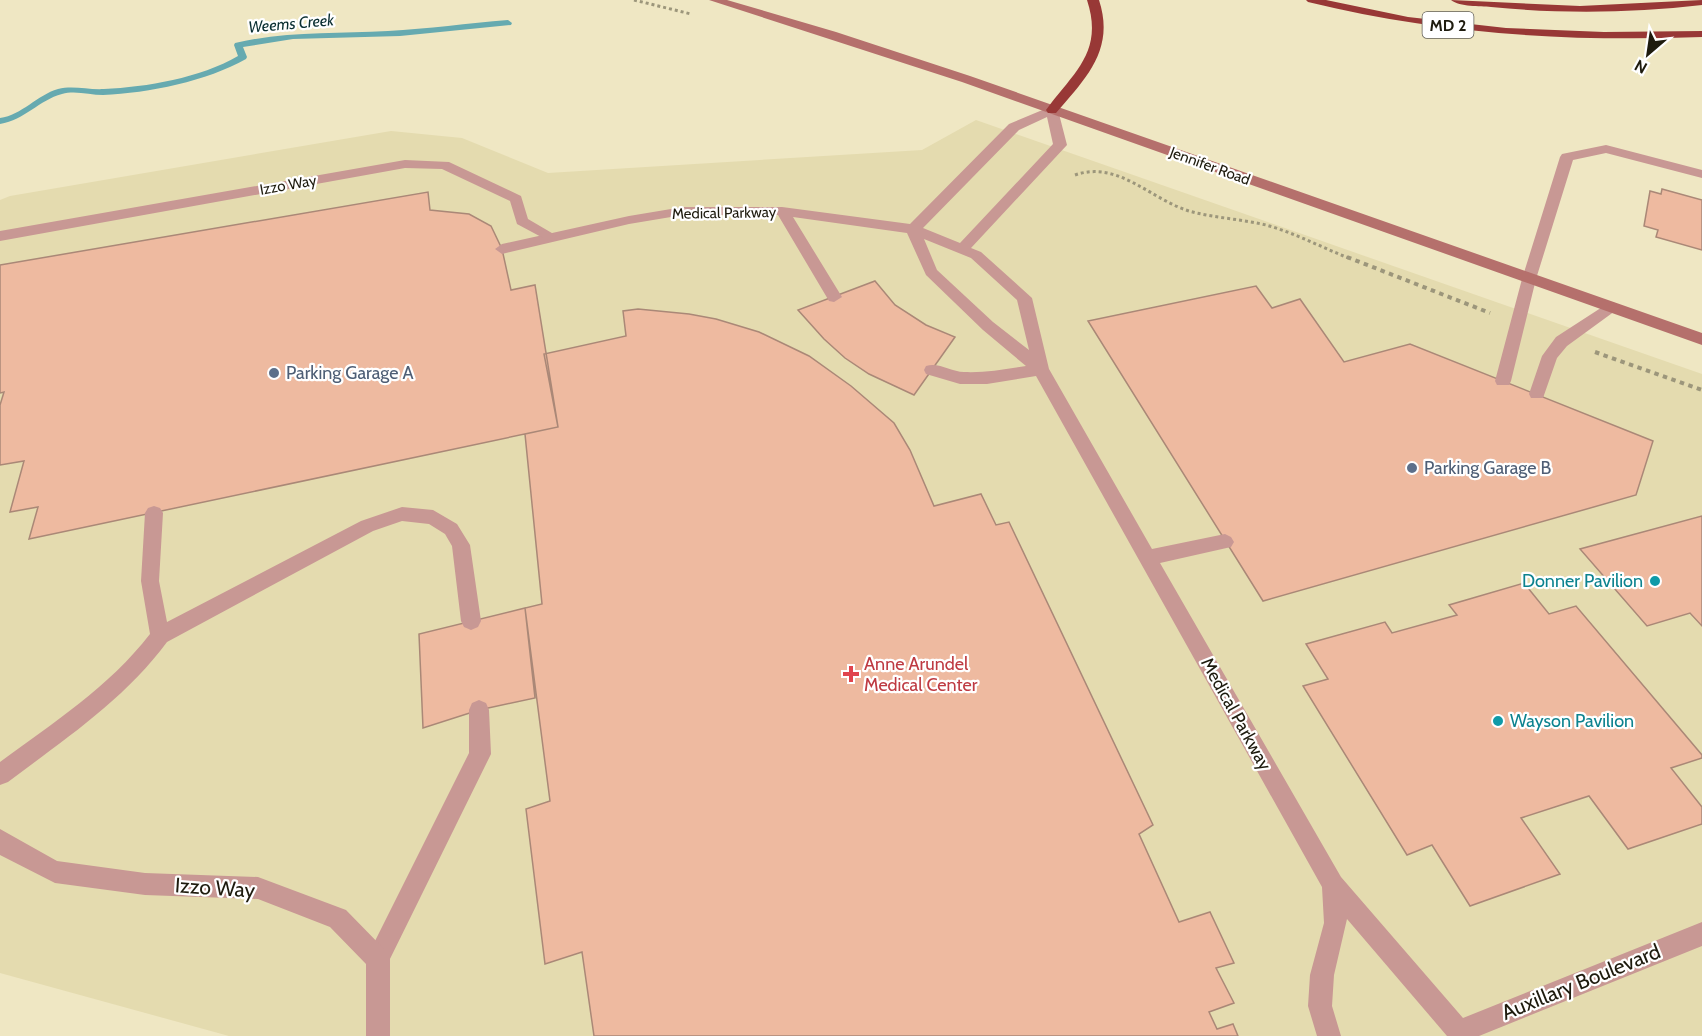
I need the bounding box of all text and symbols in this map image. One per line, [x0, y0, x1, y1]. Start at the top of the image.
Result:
water label: Weems Creek [247, 10, 336, 37]
road number: MD 2 [1422, 12, 1474, 38]
north arrow [1618, 24, 1678, 84]
text: N [1631, 56, 1651, 78]
street label: Jennifer Road [1166, 143, 1253, 189]
street label: Izzo Way [258, 171, 318, 199]
street label: Medical Parkway [672, 203, 777, 223]
place label: Parking Garage A [286, 362, 414, 384]
marker: Parking Garage A [267, 366, 281, 380]
place label: Parking Garage B [1424, 457, 1551, 479]
marker: Parking Garage B [1405, 461, 1419, 475]
place label: Donner Pavilion [1522, 570, 1643, 592]
marker: Donner Pavilion [1648, 574, 1662, 588]
place label: Anne Arundel Medical Center [864, 653, 978, 696]
street label: Medical Parkway [1196, 654, 1276, 774]
marker: Anne Arundel Medical Center [842, 665, 860, 683]
place label: Wayson Pavilion [1510, 710, 1634, 732]
marker: Wayson Pavilion [1491, 714, 1505, 728]
street label: Izzo Way [174, 872, 256, 903]
street label: Auxillary Boulevard [1498, 938, 1664, 1025]

